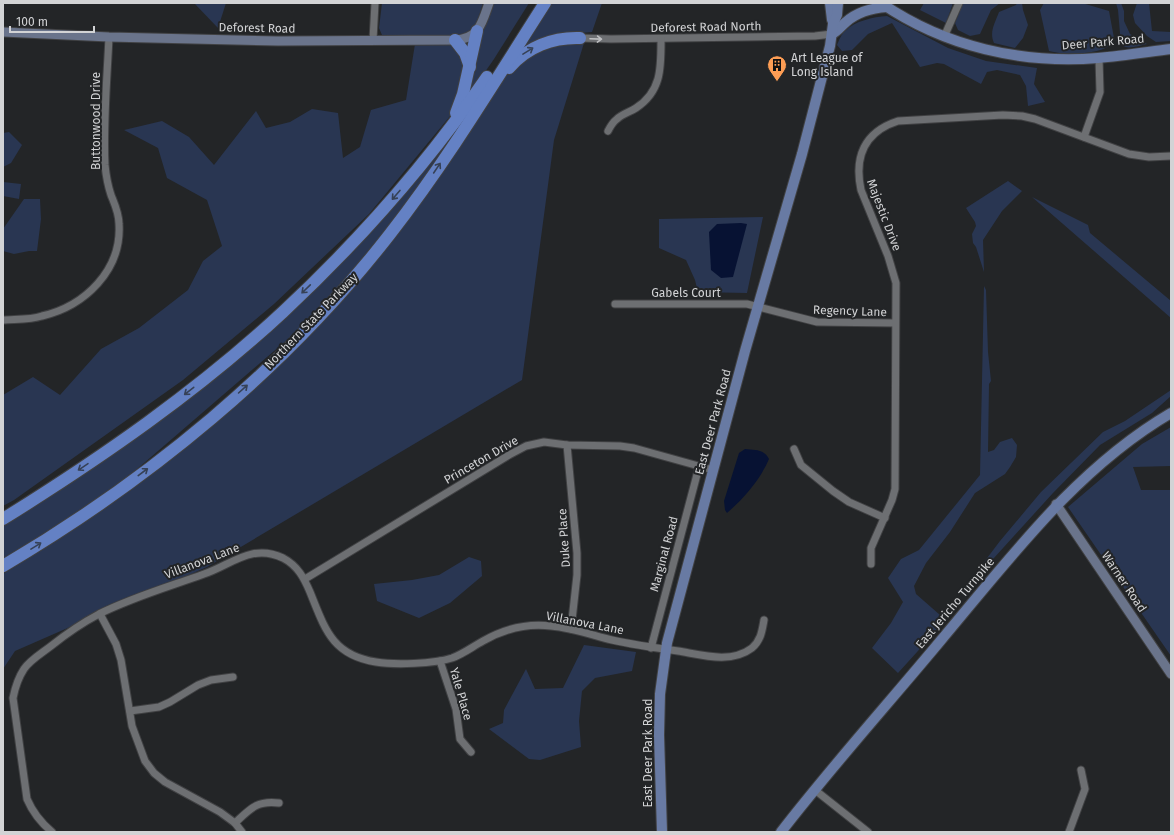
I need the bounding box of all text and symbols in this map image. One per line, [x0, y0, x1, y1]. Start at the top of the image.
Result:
scale bar [10, 8, 94, 34]
text: 100 m [16, 15, 48, 29]
street label: Deforest Road North [650, 19, 762, 35]
street label: Deforest Road [218, 20, 296, 36]
street label: Deer Park Road [1061, 31, 1145, 53]
one-way arrow [589, 35, 602, 43]
one-way arrow [522, 47, 534, 55]
place label: Art League of Long Island [791, 51, 863, 79]
building icon: Art League of Long Island [766, 54, 788, 82]
street label: Buttonwood Drive [89, 72, 103, 170]
one-way arrow [434, 162, 442, 174]
street label: Majestic Drive [864, 177, 904, 253]
one-way arrow [391, 190, 400, 200]
street label: Northern State Parkway [261, 270, 361, 372]
one-way arrow [301, 285, 312, 294]
street label: Gabels Court [651, 286, 721, 300]
street label: Regency Lane [813, 303, 887, 319]
street label: East Deer Park Road [692, 368, 734, 476]
one-way arrow [238, 385, 249, 394]
one-way arrow [183, 387, 194, 396]
street label: Princeton Drive [441, 433, 521, 487]
one-way arrow [78, 463, 89, 471]
one-way arrow [138, 468, 149, 476]
street label: Duke Place [555, 508, 573, 568]
street label: Marginal Road [647, 515, 681, 593]
street label: Villanova Lane [163, 540, 241, 582]
one-way arrow [30, 542, 41, 550]
street label: Warner Road [1099, 549, 1149, 615]
street label: East Jericho Turnpike [913, 555, 997, 651]
street label: Villanova Lane [545, 609, 625, 637]
street label: Yale Place [447, 666, 475, 722]
street label: East Deer Park Road [641, 699, 655, 807]

